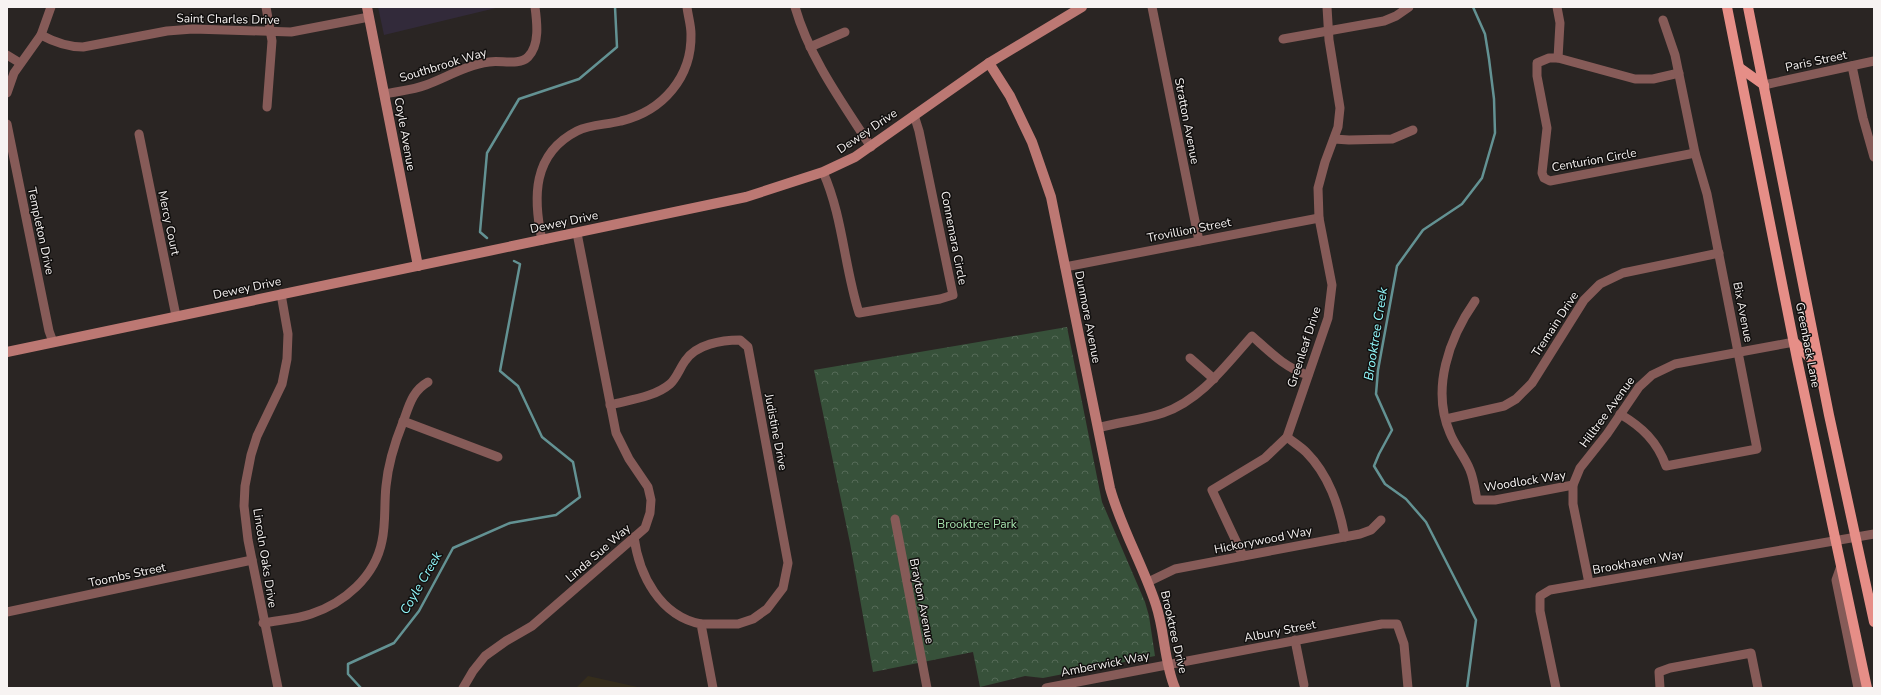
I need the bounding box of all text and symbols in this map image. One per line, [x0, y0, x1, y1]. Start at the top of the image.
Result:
street label: Saint Charles Drive [176, 10, 280, 28]
street label: Southbrook Way [397, 44, 489, 86]
street label: Paris Street [1784, 47, 1849, 75]
street label: Stratton Avenue [1171, 76, 1203, 166]
street label: Coyle Avenue [391, 96, 419, 172]
street label: Dewey Drive [834, 105, 900, 157]
street label: Centurion Circle [1550, 145, 1638, 175]
street label: Templeton Drive [24, 186, 58, 276]
street label: Mercy Court [154, 189, 184, 258]
street label: Connemara Circle [937, 190, 971, 286]
street label: Dewey Drive [528, 207, 600, 237]
street label: Trovillion Street [1146, 214, 1233, 246]
street label: Dunmore Avenue [1071, 269, 1105, 365]
street label: Dewey Drive [211, 273, 283, 303]
street label: Bix Avenue [1729, 280, 1757, 344]
water label: Brooktree Creek [1360, 286, 1392, 382]
street label: Tremain Drive [1528, 288, 1582, 360]
street label: Greenback Lane [1792, 301, 1824, 389]
street label: Greenleaf Drive [1283, 304, 1325, 390]
street label: Hilltree Avenue [1576, 373, 1638, 451]
street label: Judistine Drive [761, 391, 791, 472]
street label: Woodlock Way [1483, 467, 1568, 495]
street label: Lincoln Oaks Drive [249, 507, 281, 609]
park label: Brooktree Park [937, 516, 1018, 532]
street label: Linda Sue Way [562, 520, 634, 586]
street label: Hickorywood Way [1213, 522, 1314, 557]
street label: Brookhaven Way [1591, 546, 1686, 578]
water label: Coyle Creek [396, 548, 446, 618]
street label: Brayton Avenue [906, 557, 938, 645]
street label: Toombs Street [87, 559, 168, 591]
street label: Brooktree Drive [1157, 589, 1191, 675]
street label: Albury Street [1243, 616, 1318, 646]
street label: Amberwick Way [1060, 647, 1151, 680]

